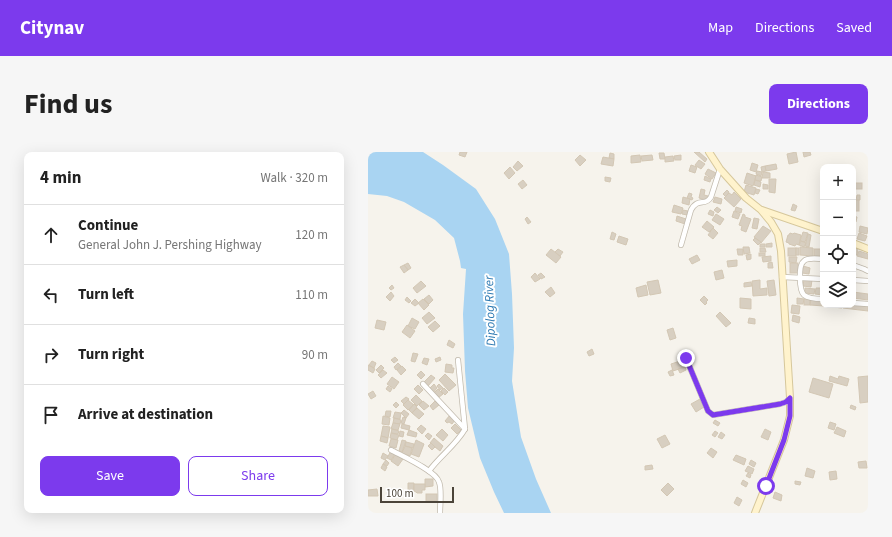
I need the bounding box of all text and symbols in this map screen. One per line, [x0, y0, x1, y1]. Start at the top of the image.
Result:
text: Citynav [20, 15, 84, 42]
text: Map [708, 18, 733, 38]
text: Directions [755, 18, 814, 38]
text: Saved [836, 18, 872, 38]
text: Find us [24, 84, 112, 124]
button: Directions [769, 84, 868, 124]
map controls [820, 164, 856, 308]
button: + [820, 164, 856, 200]
text: 4 min [40, 166, 81, 190]
text: Walk · 320 m [260, 169, 328, 187]
button: − [820, 200, 856, 236]
text: Continue [78, 215, 138, 236]
icon: ahead [40, 224, 62, 246]
text: 120 m [295, 226, 328, 244]
text: General John J. Pershing Highway [78, 236, 262, 254]
button: locate [820, 236, 856, 272]
button: layers [820, 272, 856, 308]
water label: Dipolog River [480, 275, 500, 347]
icon: left [40, 284, 62, 306]
text: Turn left [78, 284, 134, 305]
text: 110 m [295, 286, 328, 304]
icon: right [40, 344, 62, 366]
text: Turn right [78, 344, 144, 365]
text: 90 m [302, 346, 328, 364]
route end [677, 349, 695, 367]
icon: arrive [40, 404, 62, 426]
text: Arrive at destination [78, 404, 213, 425]
button: Save [40, 456, 180, 496]
button: Share [188, 456, 328, 496]
route start [757, 477, 775, 495]
scale bar [380, 485, 454, 504]
text: 100 m [386, 486, 414, 501]

